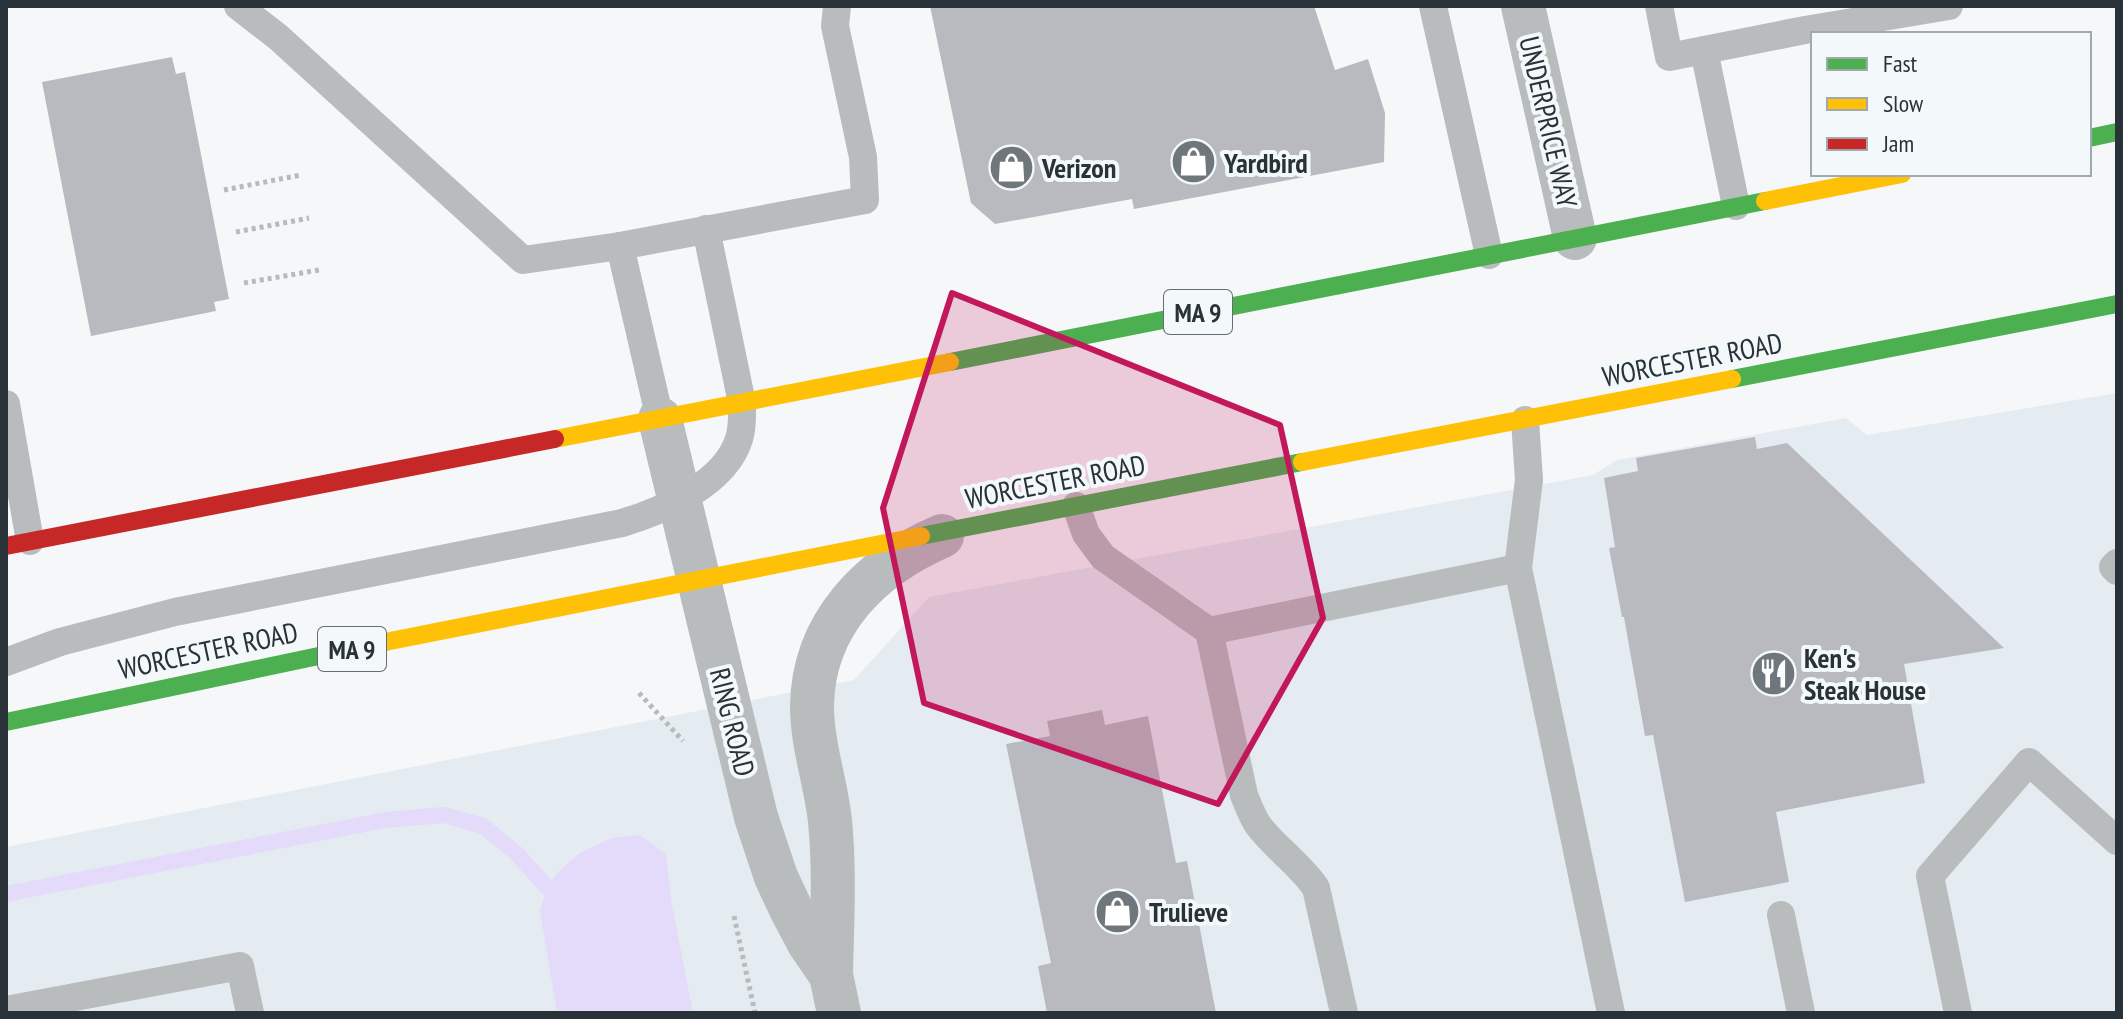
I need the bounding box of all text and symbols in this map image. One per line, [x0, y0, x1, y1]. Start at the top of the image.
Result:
street label: UNDERPRICE WAY [1511, 32, 1587, 212]
legend [1811, 32, 2091, 176]
text: Fast [1883, 48, 1918, 79]
text: Slow [1883, 88, 1924, 119]
text: Jam [1882, 128, 1914, 159]
shop icon: Yardbird [1169, 138, 1217, 186]
shop icon: Verizon [987, 143, 1035, 191]
place label: Yardbird [1223, 144, 1308, 181]
place label: Verizon [1041, 149, 1116, 186]
road number: MA 9 [1164, 290, 1232, 334]
street label: WORCESTER ROAD [1599, 323, 1785, 395]
street label: WORCESTER ROAD [962, 445, 1148, 517]
street label: WORCESTER ROAD [115, 613, 301, 687]
road number: MA 9 [318, 627, 386, 671]
place label: Ken's Steak House [1804, 639, 1926, 708]
restaurant icon: Ken's Steak House [1749, 649, 1797, 697]
street label: RING ROAD [702, 664, 764, 780]
shop icon: Trulieve [1094, 887, 1142, 935]
place label: Trulieve [1149, 893, 1228, 930]

